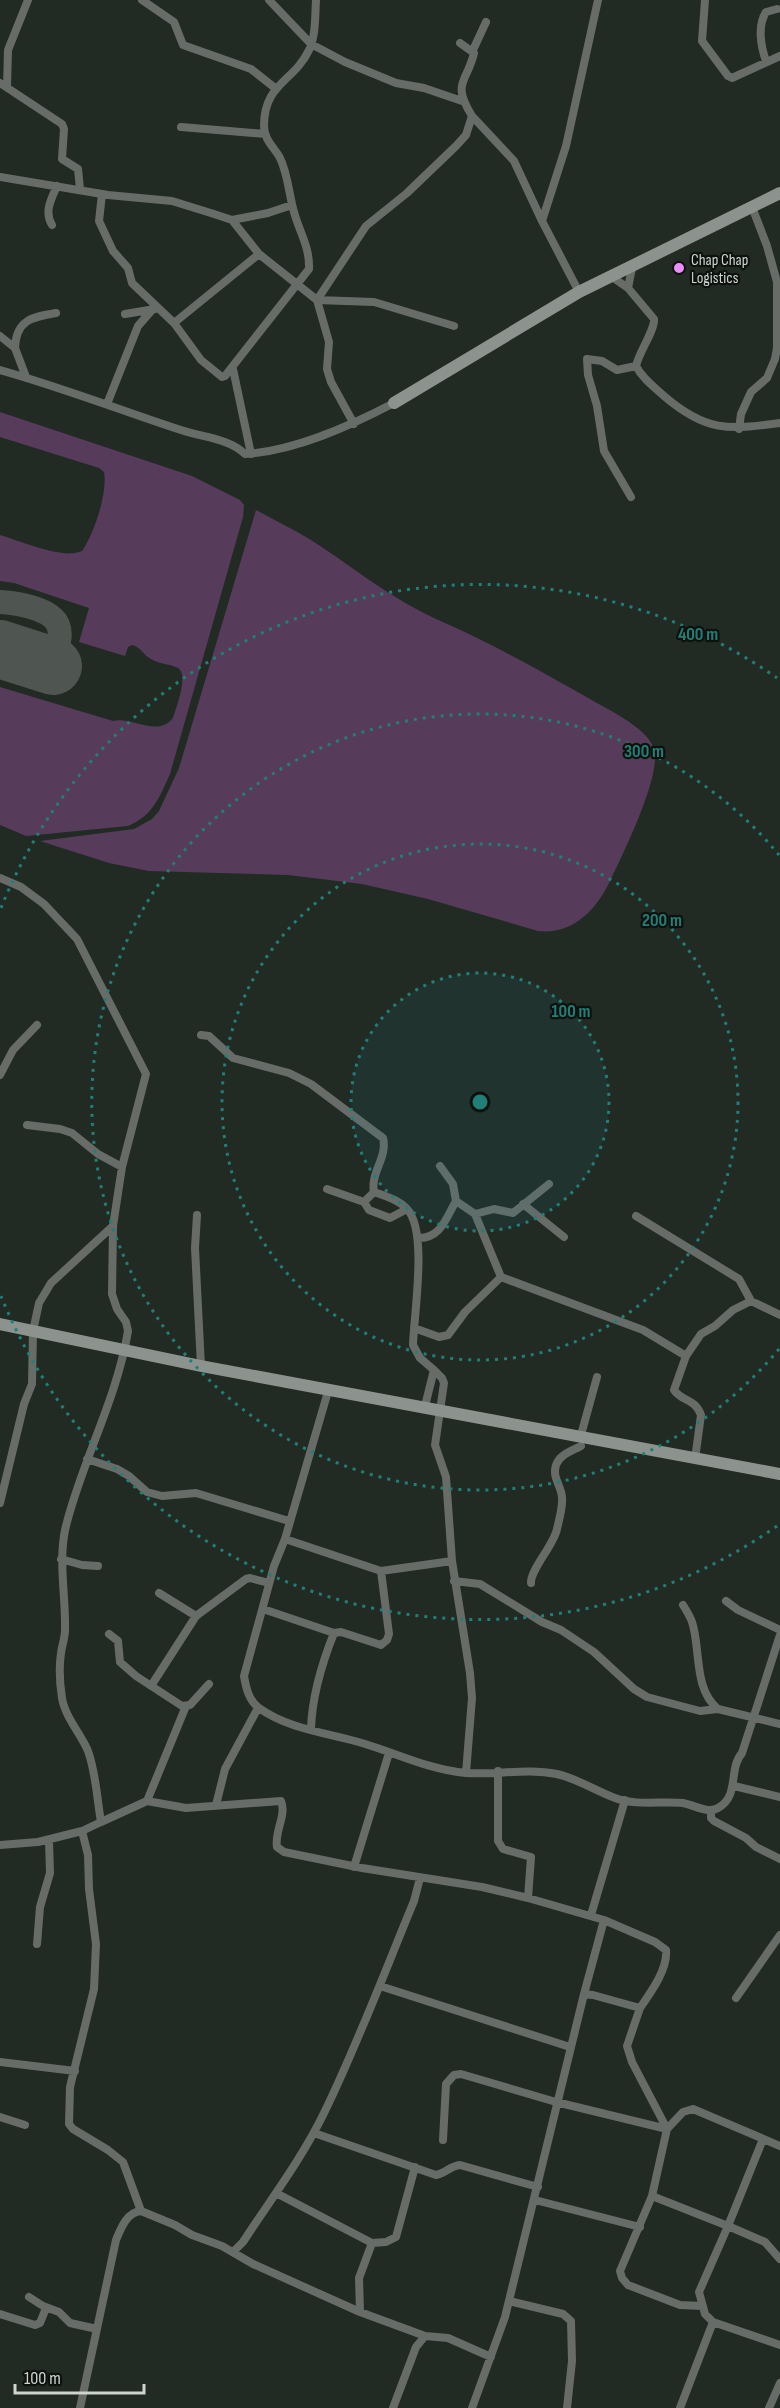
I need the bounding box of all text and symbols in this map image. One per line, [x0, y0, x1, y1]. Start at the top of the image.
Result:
place label: Chap Chap Logistics [691, 251, 748, 288]
marker: Chap Chap Logistics [672, 261, 686, 275]
text: 400 m [678, 624, 718, 645]
text: 300 m [624, 741, 664, 762]
text: 200 m [642, 910, 682, 931]
text: 100 m [552, 1001, 591, 1022]
centre of rings [470, 1092, 490, 1112]
scale bar [15, 2357, 144, 2395]
text: 100 m [24, 2368, 61, 2389]

